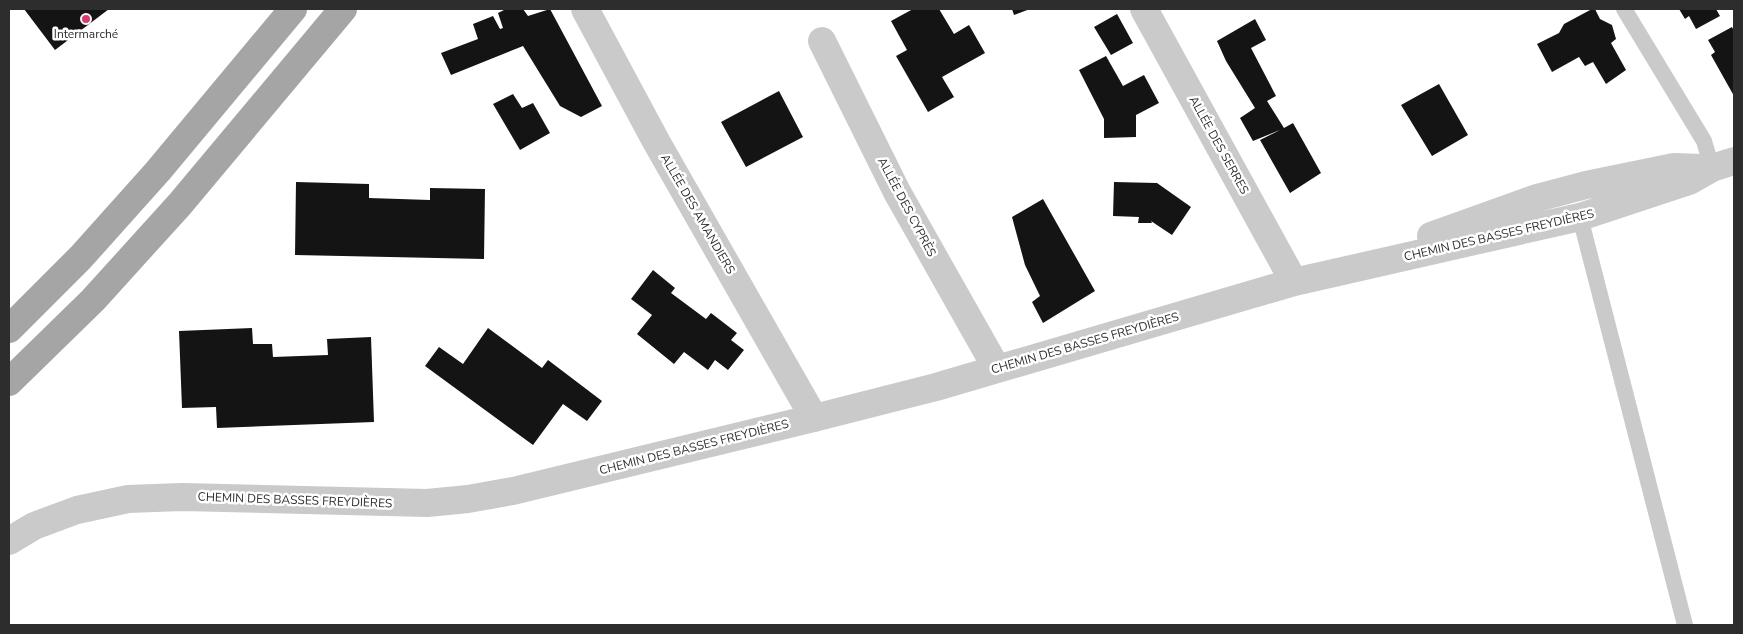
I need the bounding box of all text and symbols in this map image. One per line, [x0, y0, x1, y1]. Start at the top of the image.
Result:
marker: Intermarché [80, 13, 92, 25]
place label: Intermarché [54, 26, 118, 42]
street label: ALLÉE DES SERRES [1185, 93, 1253, 197]
street label: ALLÉE DES AMANDIERS [657, 151, 739, 277]
street label: ALLÉE DES CYPRÈS [874, 155, 940, 259]
street label: CHEMIN DES BASSES FREYDIÈRES [1402, 205, 1596, 265]
street label: CHEMIN DES BASSES FREYDIÈRES [989, 308, 1181, 378]
street label: CHEMIN DES BASSES FREYDIÈRES [598, 416, 790, 478]
street label: CHEMIN DES BASSES FREYDIÈRES [197, 489, 393, 511]

